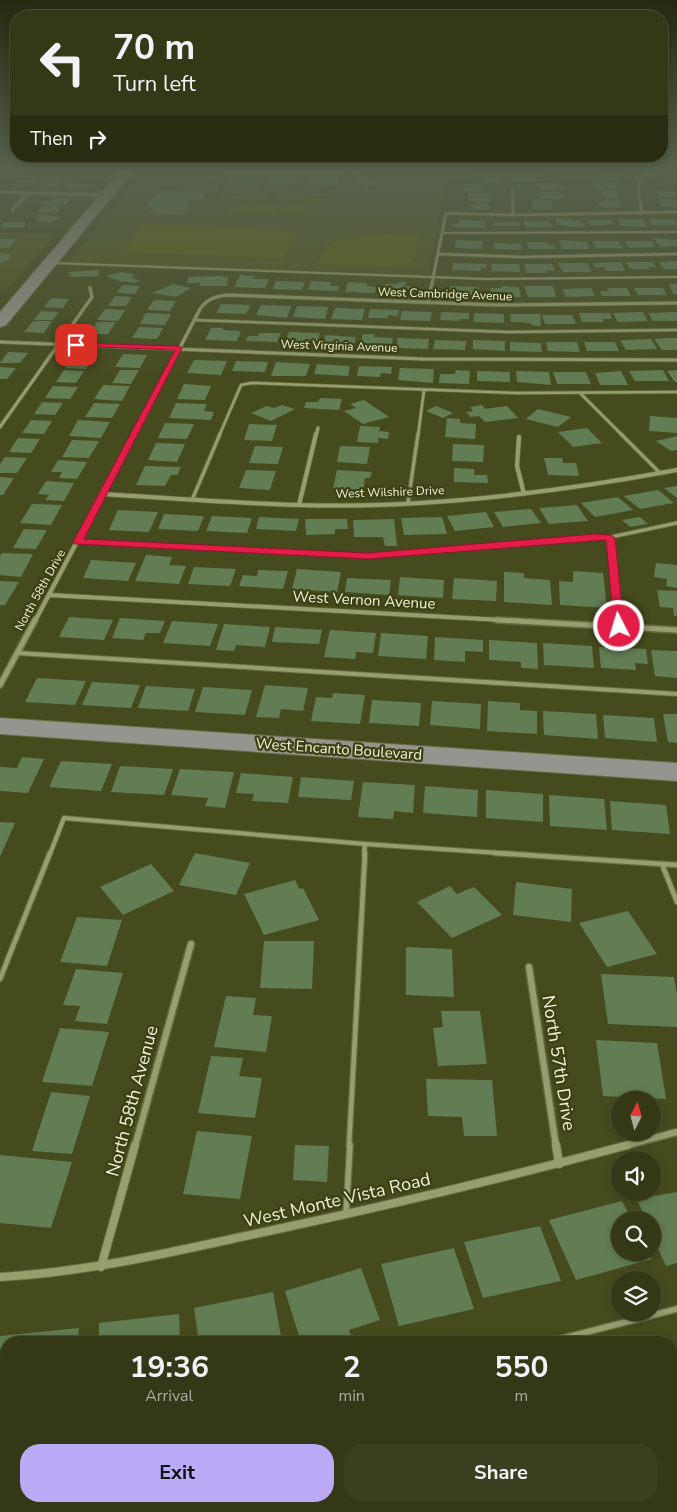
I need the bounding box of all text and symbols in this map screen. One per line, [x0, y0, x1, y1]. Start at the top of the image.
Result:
text: 70 m [113, 24, 195, 71]
icon: left [30, 30, 95, 95]
text: Turn left [113, 69, 196, 99]
icon: right [83, 125, 111, 153]
text: Then [30, 126, 73, 152]
street label: West Cambridge Avenue [377, 284, 513, 304]
pin [55, 324, 97, 366]
icon: arrive [62, 331, 90, 359]
street label: West Virginia Avenue [280, 336, 398, 356]
street label: West Wilshire Drive [335, 482, 445, 502]
street label: North 58th Drive [11, 546, 69, 634]
street label: West Vernon Avenue [292, 586, 436, 614]
position arrow [592, 599, 644, 651]
street label: West Encanto Boulevard [255, 733, 423, 765]
street label: North 57th Drive [536, 994, 582, 1132]
street label: North 58th Avenue [100, 1023, 164, 1179]
north arrow [611, 1091, 661, 1141]
map controls [611, 1091, 661, 1321]
button: sound [611, 1151, 661, 1201]
street label: West Monte Vista Road [241, 1167, 433, 1233]
button: search [611, 1211, 661, 1261]
button: layers [611, 1271, 661, 1321]
text: 19:36 [130, 1347, 209, 1388]
text: 2 [343, 1347, 361, 1388]
text: 550 [494, 1347, 548, 1388]
text: Arrival [145, 1385, 193, 1407]
text: min [338, 1385, 365, 1407]
text: m [515, 1385, 528, 1407]
button: Exit [20, 1444, 334, 1502]
button: Share [344, 1444, 658, 1502]

